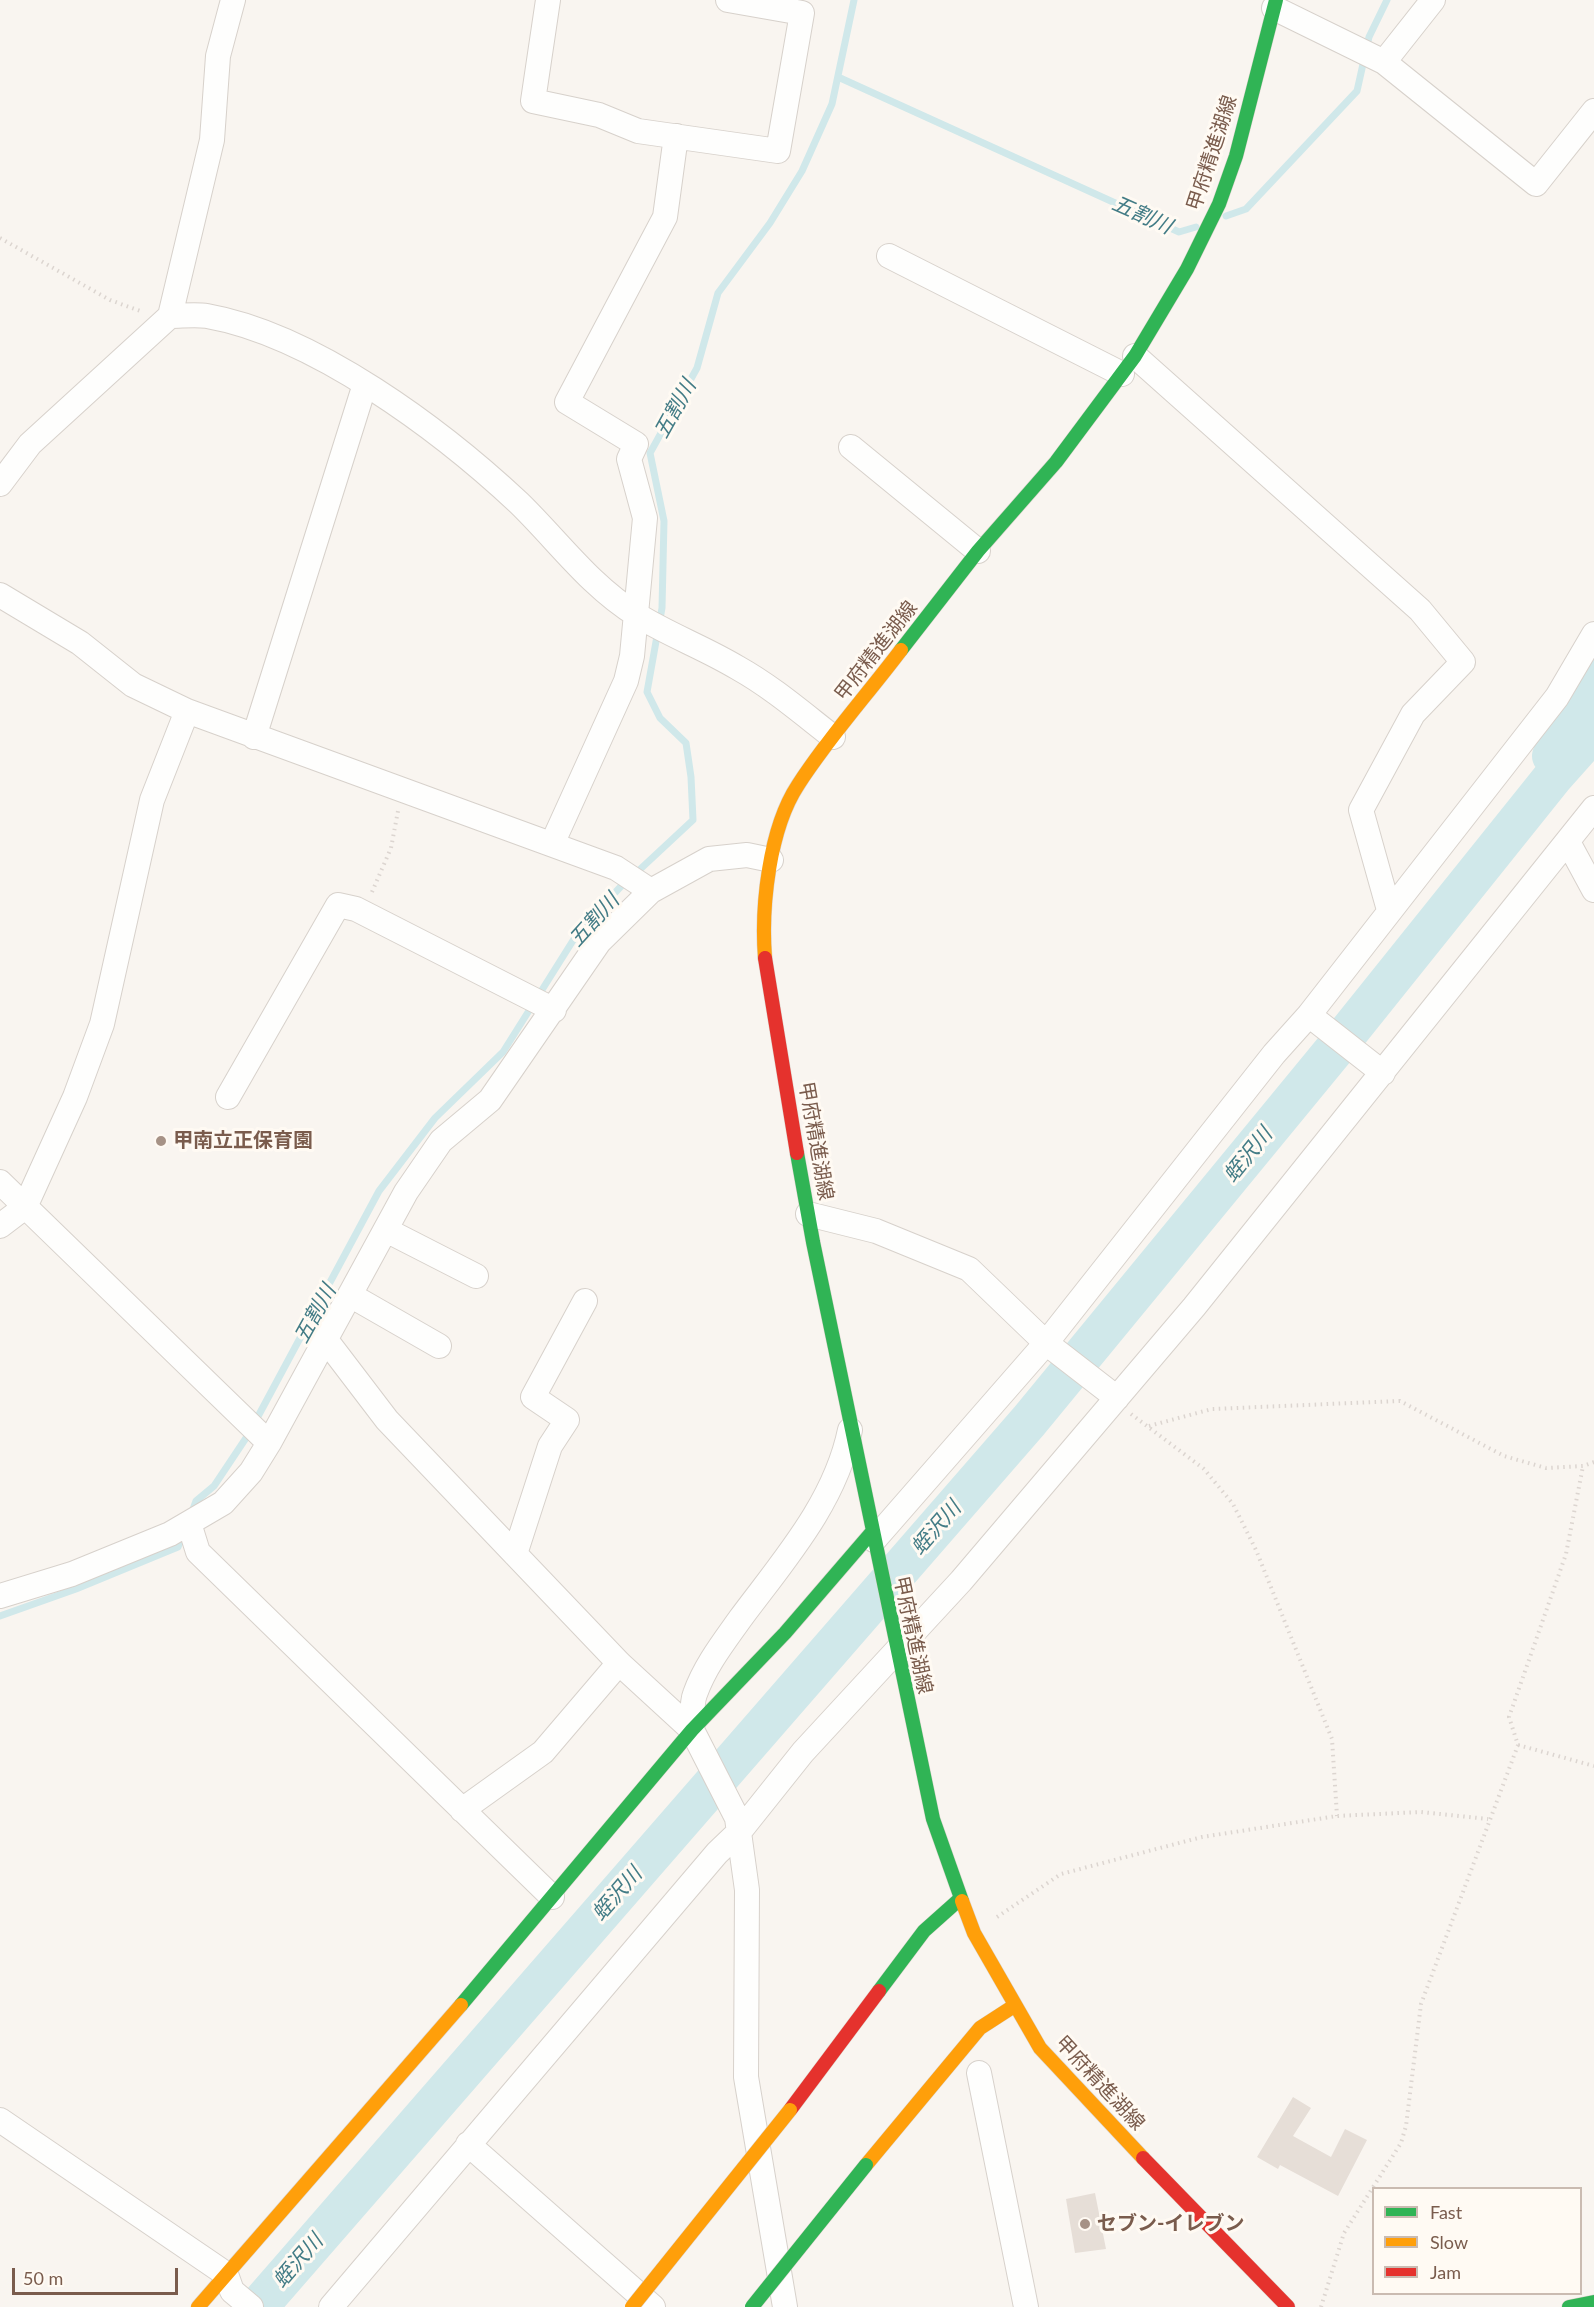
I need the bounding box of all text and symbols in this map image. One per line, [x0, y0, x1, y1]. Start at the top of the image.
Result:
street label: 甲府精進湖線 [1182, 92, 1242, 214]
water label: 五割川 [1108, 191, 1176, 239]
water label: 五割川 [649, 375, 701, 443]
street label: 甲府精進湖線 [830, 596, 922, 706]
water label: 五割川 [564, 888, 624, 952]
street label: 甲府精進湖線 [794, 1080, 838, 1202]
water label: 蛭沢川 [1218, 1123, 1278, 1187]
place label: 甲南立正保育園 [173, 1129, 313, 1153]
marker: 甲南立正保育園 [154, 1134, 168, 1148]
water label: 五割川 [289, 1280, 341, 1348]
water label: 蛭沢川 [906, 1496, 966, 1560]
street label: 甲府精進湖線 [889, 1574, 937, 1696]
water label: 蛭沢川 [587, 1862, 647, 1926]
street label: 甲府精進湖線 [1050, 2031, 1150, 2135]
legend [1372, 2187, 1582, 2295]
text: Fast [1430, 2201, 1462, 2223]
place label: セブン-イレブン [1097, 2212, 1244, 2236]
marker: セブン-イレブン [1078, 2217, 1092, 2231]
water label: 蛭沢川 [268, 2229, 328, 2293]
text: Slow [1430, 2231, 1468, 2253]
scale bar [15, 2256, 182, 2294]
text: Jam [1430, 2261, 1461, 2283]
text: 50 m [23, 2267, 63, 2289]

